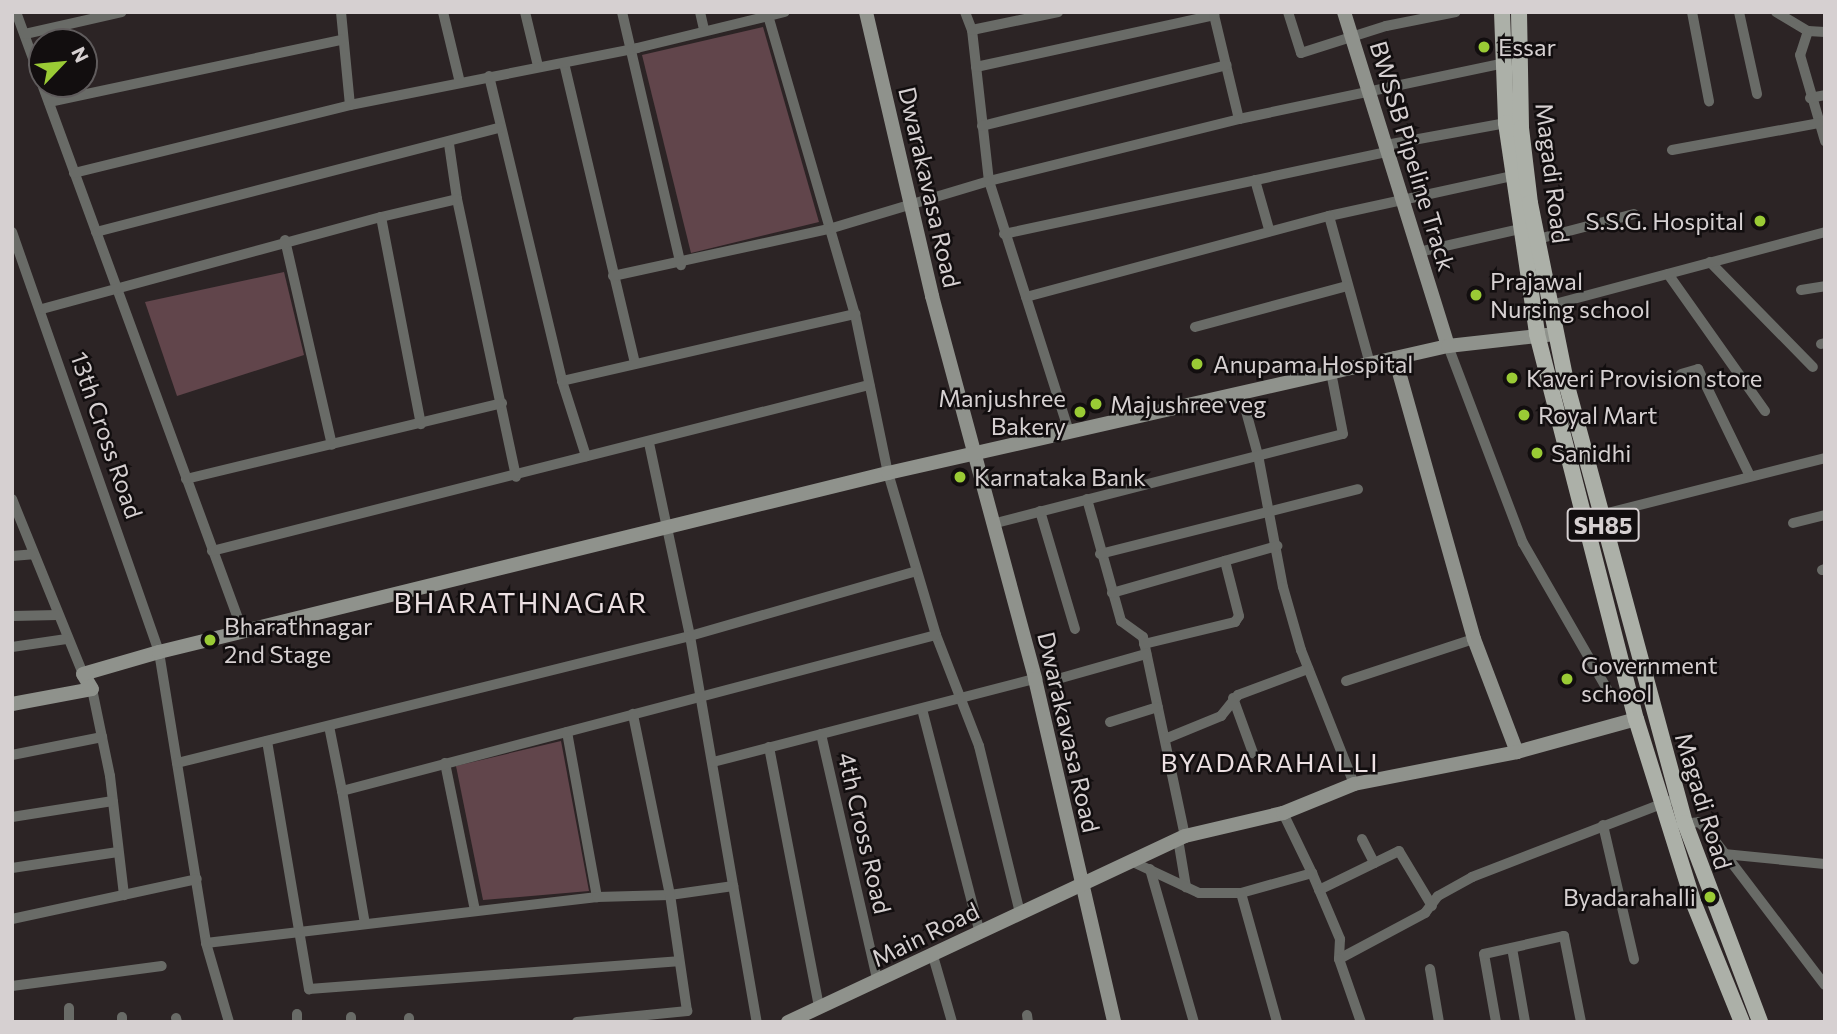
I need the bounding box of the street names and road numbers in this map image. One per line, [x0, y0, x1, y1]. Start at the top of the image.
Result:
street label: BWSSB Pipeline Track [1364, 37, 1462, 275]
street label: Dwarakavasa Road [893, 84, 967, 290]
street label: Magadi Road [1530, 101, 1576, 245]
street label: 13th Cross Road [65, 348, 149, 522]
road number: SH85 [1566, 505, 1640, 544]
street label: Dwarakavasa Road [1032, 629, 1106, 835]
street label: Magadi Road [1670, 729, 1738, 873]
street label: 4th Cross Road [832, 749, 898, 917]
street label: Main Road [867, 896, 983, 972]

